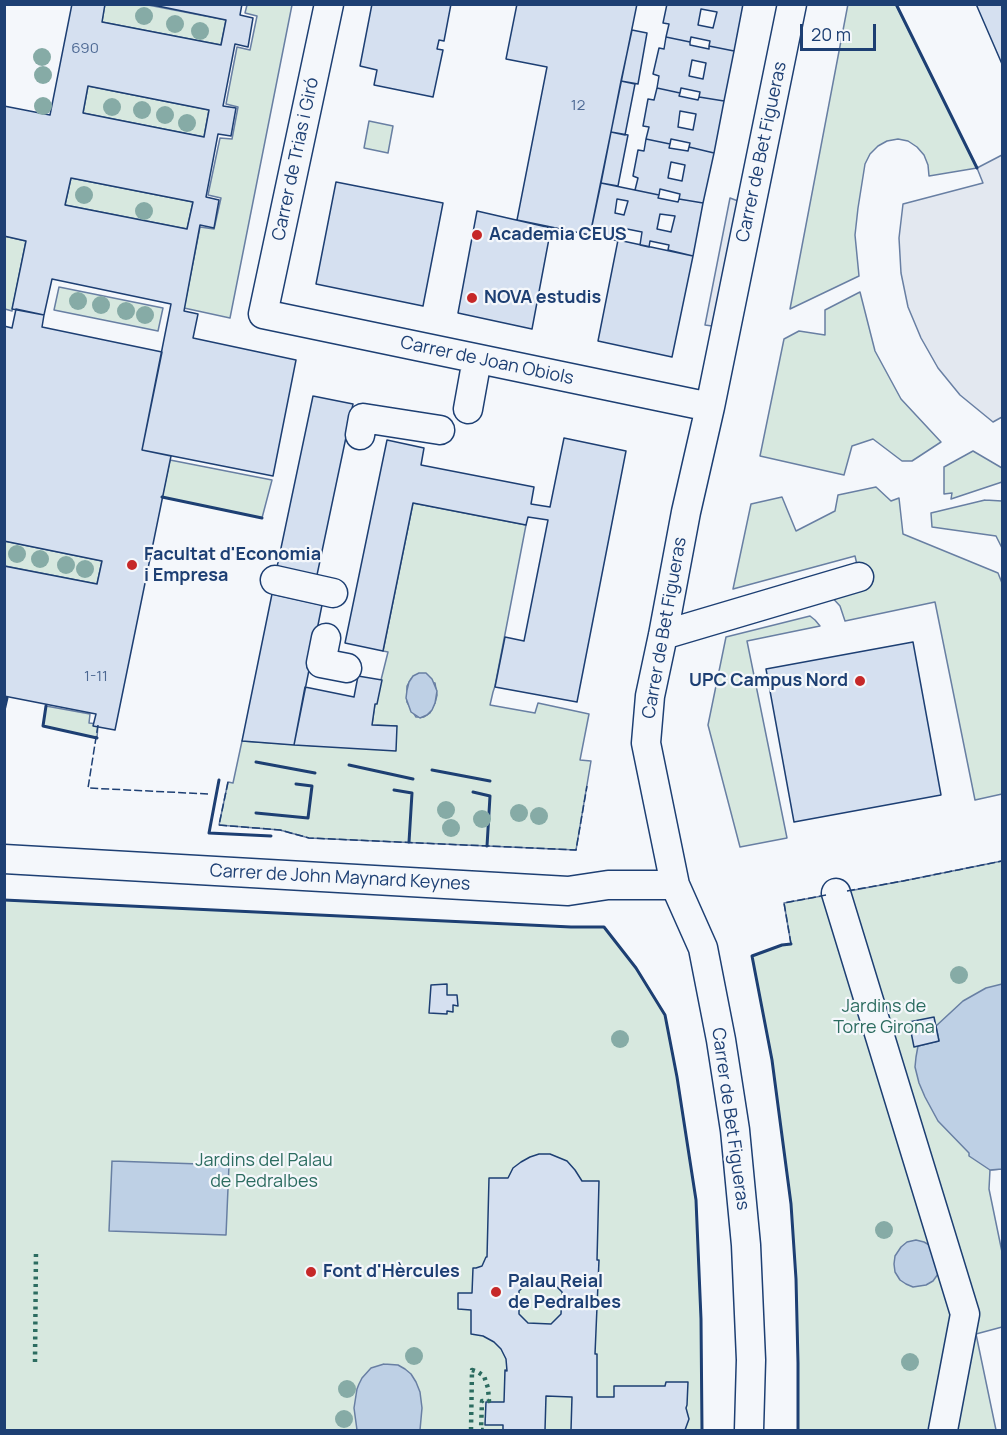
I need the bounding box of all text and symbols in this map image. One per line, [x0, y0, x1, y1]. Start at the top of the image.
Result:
scale bar [803, 12, 880, 50]
text: 20 m [811, 22, 851, 46]
house number: 690 [71, 40, 99, 58]
street label: Carrer de Bet Figueras [732, 60, 792, 244]
street label: Carrer de Trias i Giró [268, 75, 324, 243]
house number: 12 [571, 97, 585, 115]
place label: Academia CEUS [489, 224, 627, 246]
marker: Academia CEUS [470, 228, 484, 242]
place label: NOVA estudis [484, 287, 601, 309]
marker: NOVA estudis [465, 291, 479, 305]
street label: Carrer de Joan Obiols [398, 332, 576, 390]
street label: Carrer de Bet Figueras [638, 535, 692, 721]
place label: Facultat d'Economia i Empresa [144, 544, 321, 586]
marker: Facultat d'Economia i Empresa [125, 558, 139, 572]
house number: 1-11 [84, 668, 108, 686]
place label: UPC Campus Nord [689, 670, 848, 692]
marker: UPC Campus Nord [853, 674, 867, 688]
street label: Carrer de John Maynard Keynes [209, 860, 471, 896]
park label: Jardins de Torre Girona [833, 996, 935, 1038]
street label: Carrer de Bet Figueras [706, 1026, 754, 1212]
park label: Jardins del Palau de Pedralbes [195, 1150, 333, 1192]
place label: Font d'Hèrcules [323, 1261, 460, 1283]
marker: Font d'Hèrcules [304, 1265, 318, 1279]
place label: Palau Reial de Pedralbes [508, 1271, 621, 1314]
marker: Palau Reial de Pedralbes [489, 1285, 503, 1299]

